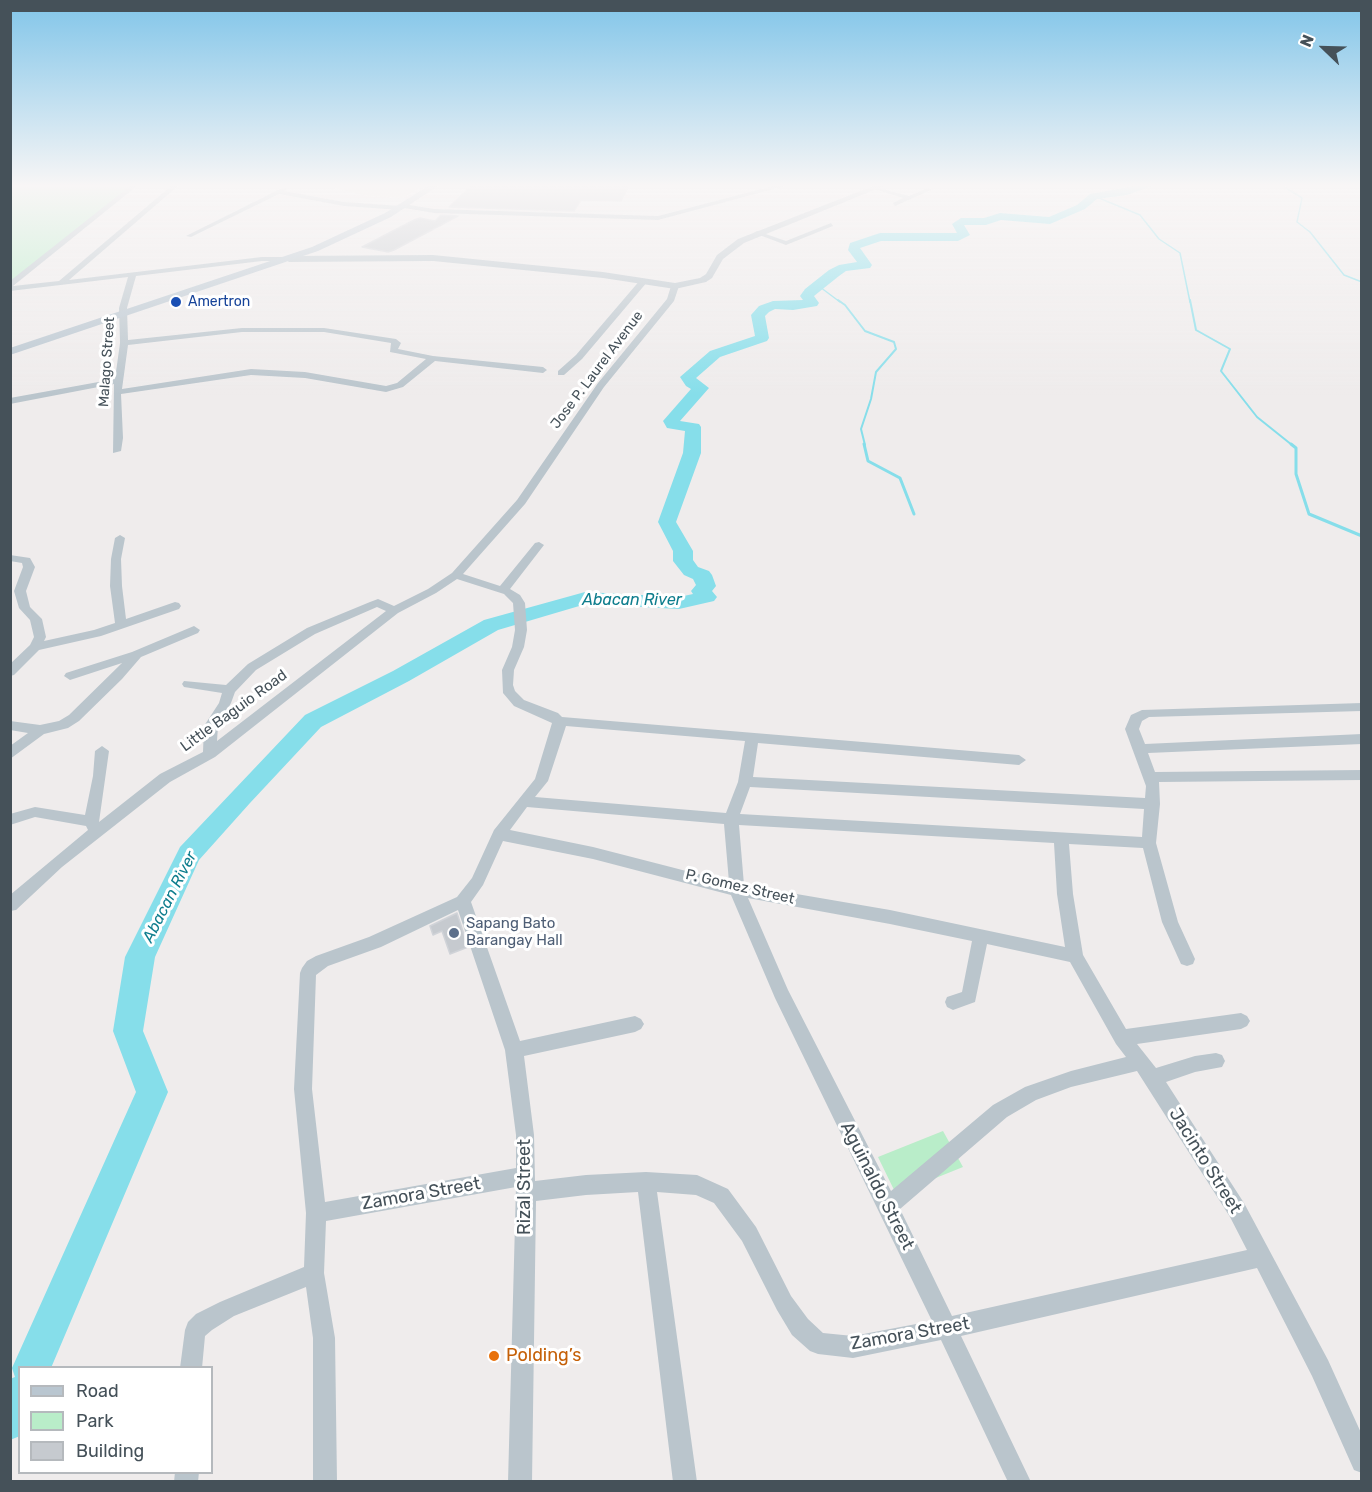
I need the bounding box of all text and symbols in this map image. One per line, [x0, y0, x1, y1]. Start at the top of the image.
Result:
north arrow [1294, 18, 1354, 78]
text: N [1296, 32, 1318, 50]
place label: Amertron [188, 294, 250, 310]
marker: Amertron [169, 295, 183, 309]
street label: Jose P. Laurel Avenue [547, 308, 647, 432]
street label: Malago Street [95, 316, 119, 408]
water label: Abacan River [582, 590, 682, 610]
street label: Little Baguio Road [177, 666, 291, 756]
water label: Abacan River [139, 848, 201, 946]
street label: P. Gomez Street [684, 866, 796, 908]
place label: Sapang Bato Barangay Hall [466, 915, 563, 950]
marker: Sapang Bato Barangay Hall [447, 926, 461, 940]
street label: Jacinto Street [1164, 1104, 1246, 1218]
street label: Aguinaldo Street [835, 1118, 919, 1254]
street label: Rizal Street [514, 1139, 536, 1235]
street label: Zamora Street [360, 1173, 482, 1215]
street label: Zamora Street [849, 1313, 971, 1355]
place label: Polding’s [506, 1345, 581, 1367]
marker: Polding’s [487, 1349, 501, 1363]
legend [18, 1366, 213, 1474]
text: Road [76, 1380, 119, 1402]
text: Park [76, 1410, 113, 1432]
text: Building [76, 1440, 144, 1462]

